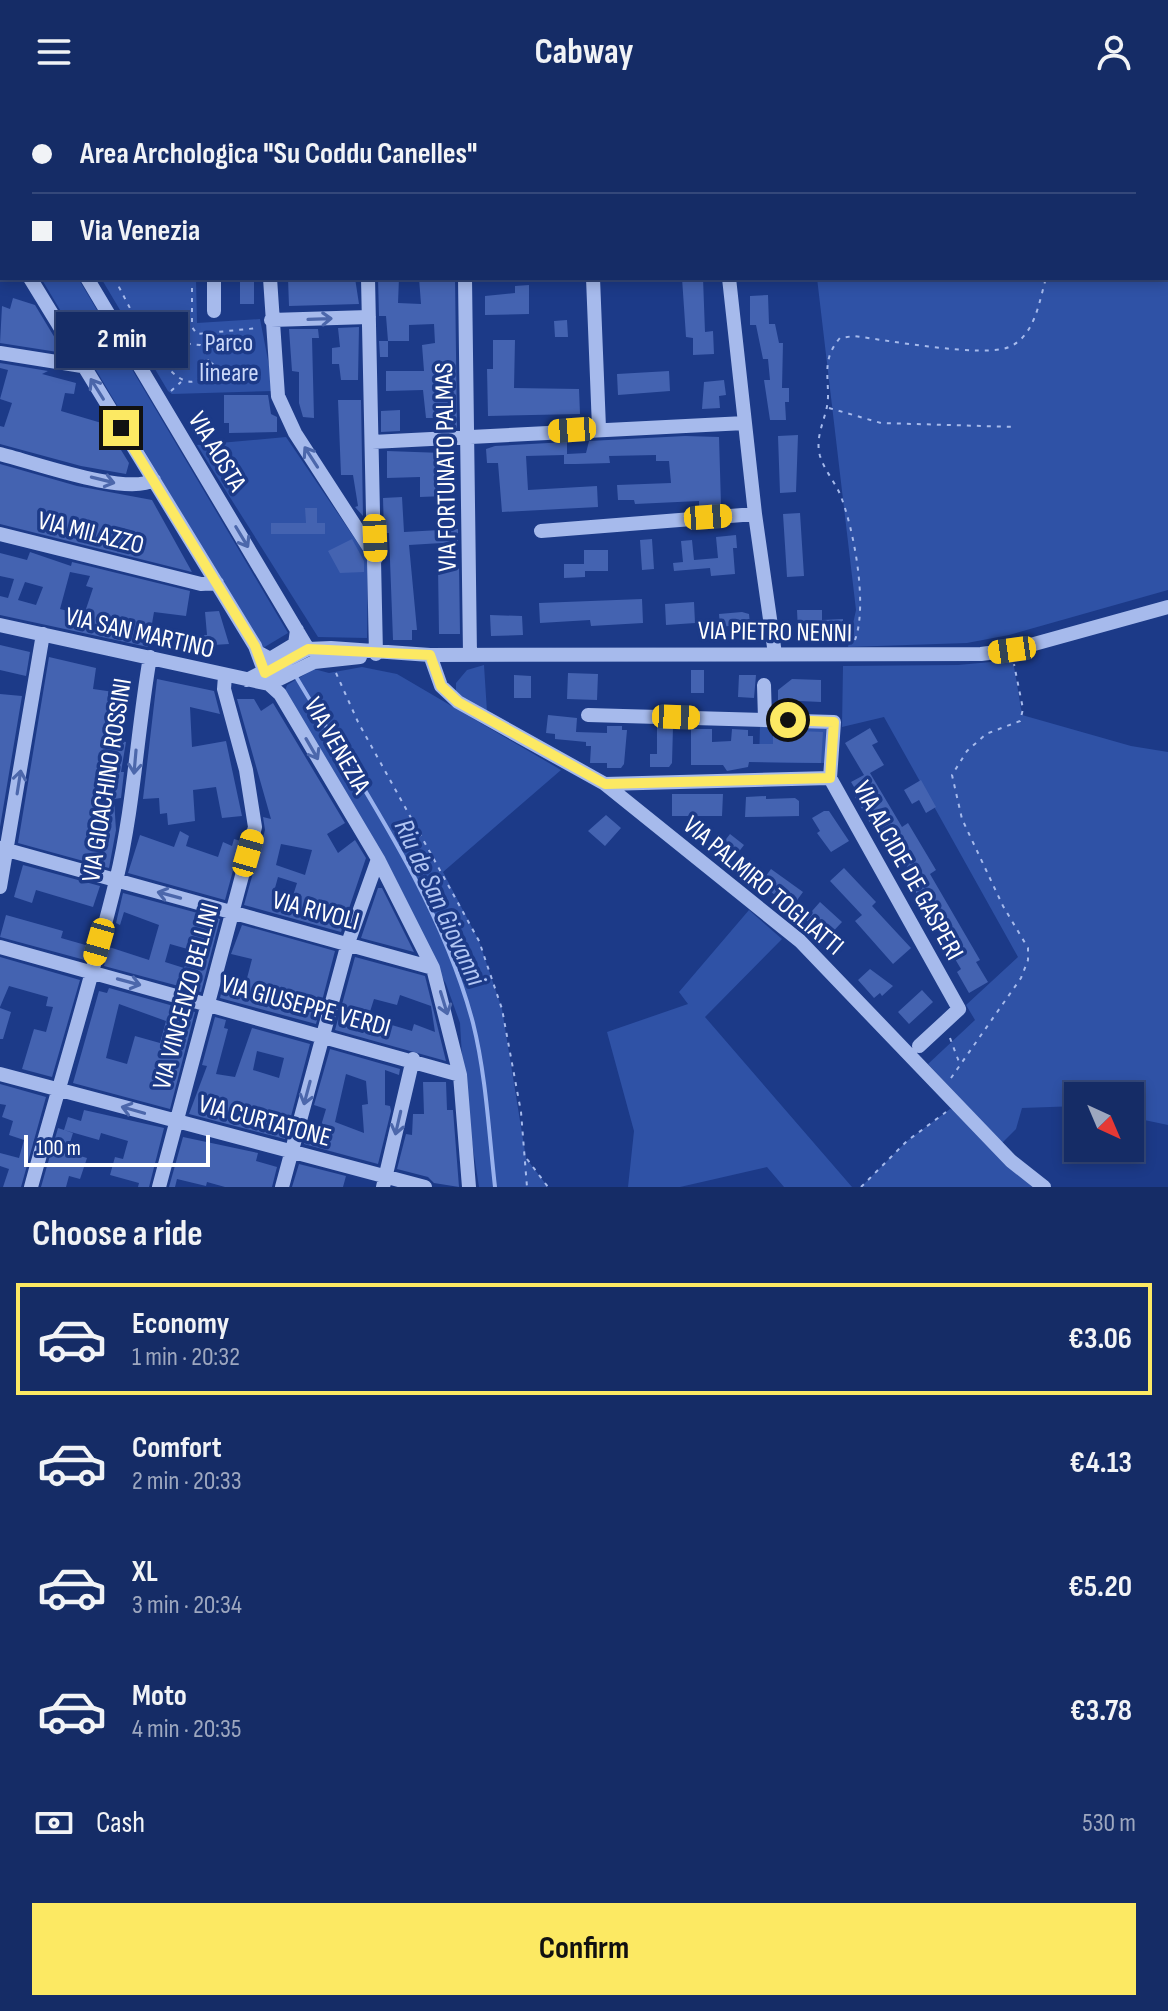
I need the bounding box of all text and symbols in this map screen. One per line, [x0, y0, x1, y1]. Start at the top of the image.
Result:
icon: menu [32, 30, 76, 74]
icon: person [1092, 30, 1136, 74]
text: Cabway [534, 31, 634, 74]
text: Area Archologica "Su Coddu Canelles" [80, 136, 477, 172]
text: Via Venezia [80, 213, 200, 249]
one-way arrow [306, 311, 333, 326]
callout: 2 min [55, 312, 187, 368]
text: 2 min [97, 324, 147, 355]
park label: Parco lineare [199, 328, 259, 389]
street label: VIA FORTUNATO PALMAS [429, 362, 464, 572]
one-way arrow [88, 379, 105, 401]
street label: VIA AOSTA [181, 406, 253, 498]
route end [103, 410, 139, 446]
car [547, 416, 597, 444]
one-way arrow [302, 446, 318, 469]
one-way arrow [89, 473, 115, 488]
car [683, 503, 733, 531]
street label: VIA MILAZZO [34, 505, 147, 562]
car [362, 514, 388, 562]
one-way arrow [234, 525, 250, 548]
street label: VIA SAN MARTINO [62, 601, 217, 666]
street label: VIA PIETRO NENNI [698, 616, 852, 649]
car [987, 635, 1037, 665]
street label: VIA GIOACHINO ROSSINI [76, 676, 139, 884]
street label: VIA VENEZIA [297, 692, 377, 800]
route start [770, 702, 806, 738]
car [652, 704, 700, 730]
one-way arrow [304, 737, 320, 760]
one-way arrow [127, 748, 142, 775]
one-way arrow [13, 770, 28, 796]
street label: VIA ALCIDE DE GASPERI [846, 776, 970, 966]
street label: VIA PALMIRO TOGLIATTI [676, 810, 850, 962]
water label: Riu de San Giovanni [387, 814, 493, 992]
car [230, 827, 266, 879]
street label: VIA RIVOLI [269, 885, 362, 938]
one-way arrow [157, 887, 183, 902]
street label: VIA VINCENZO BELLINI [147, 900, 226, 1093]
car [81, 916, 117, 968]
street label: VIA GIUSEPPE VERDI [217, 969, 394, 1044]
one-way arrow [116, 976, 142, 991]
one-way arrow [437, 990, 452, 1016]
one-way arrow [299, 1080, 314, 1106]
north arrow [1064, 1082, 1144, 1162]
map controls [1064, 1082, 1144, 1162]
street label: VIA CURTATONE [195, 1089, 334, 1154]
one-way arrow [120, 1102, 146, 1117]
one-way arrow [389, 1110, 404, 1135]
scale bar [24, 1131, 210, 1167]
text: 100 m [36, 1135, 81, 1162]
text: Choose a ride [32, 1213, 203, 1256]
icon: car [36, 1303, 108, 1375]
text: Economy [132, 1306, 229, 1342]
text: €3.06 [1068, 1321, 1132, 1357]
text: 1 min · 20:32 [132, 1342, 240, 1373]
icon: car [36, 1427, 108, 1499]
text: Comfort [132, 1430, 222, 1466]
text: €4.13 [1070, 1445, 1132, 1481]
text: 2 min · 20:33 [132, 1466, 242, 1497]
icon: car [36, 1551, 108, 1623]
text: XL [132, 1554, 158, 1590]
text: €5.20 [1068, 1569, 1132, 1605]
text: 3 min · 20:34 [132, 1590, 242, 1621]
icon: car [36, 1675, 108, 1747]
text: Moto [132, 1678, 187, 1714]
text: €3.78 [1070, 1693, 1132, 1729]
text: 4 min · 20:35 [132, 1714, 241, 1745]
icon: cash [32, 1801, 76, 1845]
text: Cash [96, 1805, 145, 1841]
text: 530 m [1082, 1808, 1136, 1839]
button: Confirm [32, 1903, 1136, 1995]

